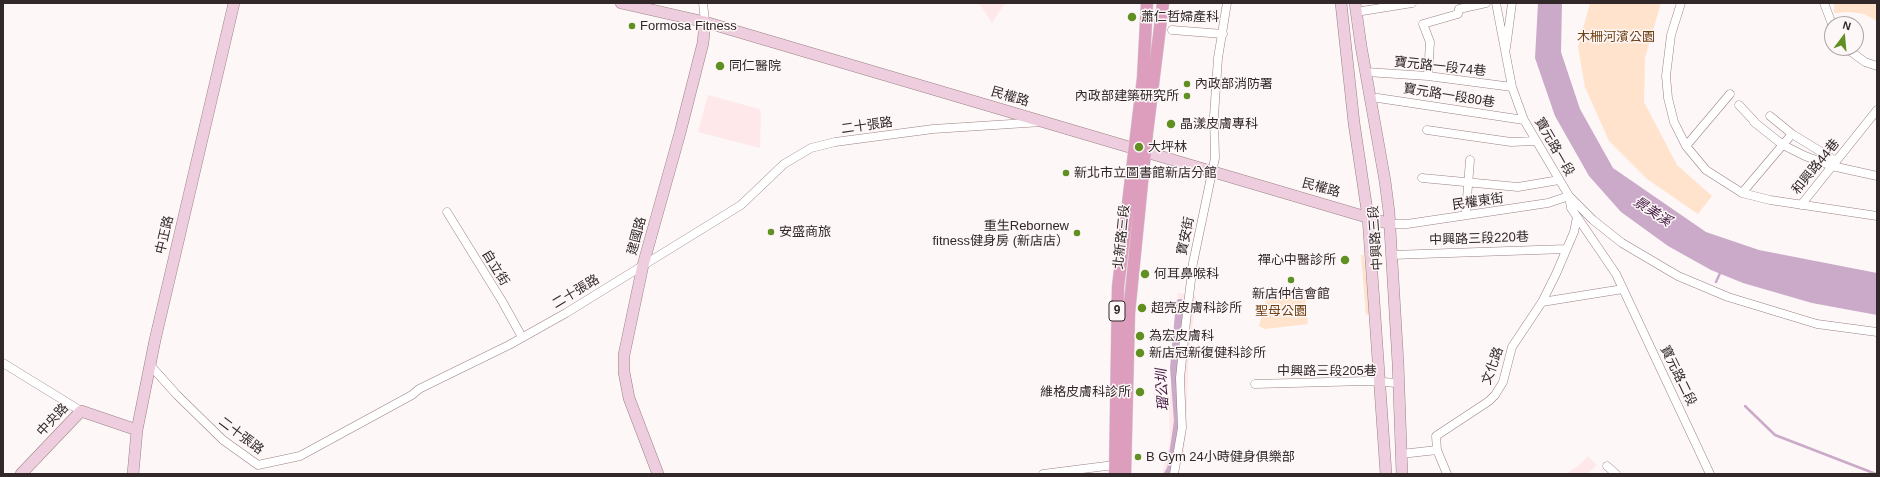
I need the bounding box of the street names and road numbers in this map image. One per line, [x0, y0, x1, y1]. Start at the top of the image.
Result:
street label: 寶元路一段74巷 [1393, 54, 1487, 80]
street label: 寶元路一段80巷 [1402, 81, 1496, 111]
street label: 民權路 [989, 84, 1031, 110]
street label: 二十張路 [840, 115, 894, 137]
street label: 寶元路一段 [1531, 115, 1577, 179]
street label: 和興路44巷 [1789, 136, 1843, 198]
street label: 民權路 [1300, 175, 1342, 201]
street label: 民權東街 [1451, 191, 1505, 213]
street label: 北新路三段 [1111, 204, 1133, 270]
street label: 中興路三段 [1366, 205, 1386, 271]
street label: 中正路 [153, 214, 177, 256]
street label: 建國路 [624, 215, 650, 257]
street label: 寶安街 [1174, 215, 1198, 257]
street label: 中興路三段220巷 [1429, 229, 1529, 249]
street label: 自立街 [478, 247, 512, 289]
street label: 二十張路 [550, 272, 602, 312]
road number: 9 [1109, 301, 1125, 321]
street label: 寶元路二段 [1657, 343, 1699, 409]
street label: 文化路 [1479, 345, 1507, 387]
street label: 中興路三段205巷 [1277, 363, 1377, 379]
street label: 中央路 [34, 400, 72, 440]
street label: 二十張路 [216, 414, 266, 458]

